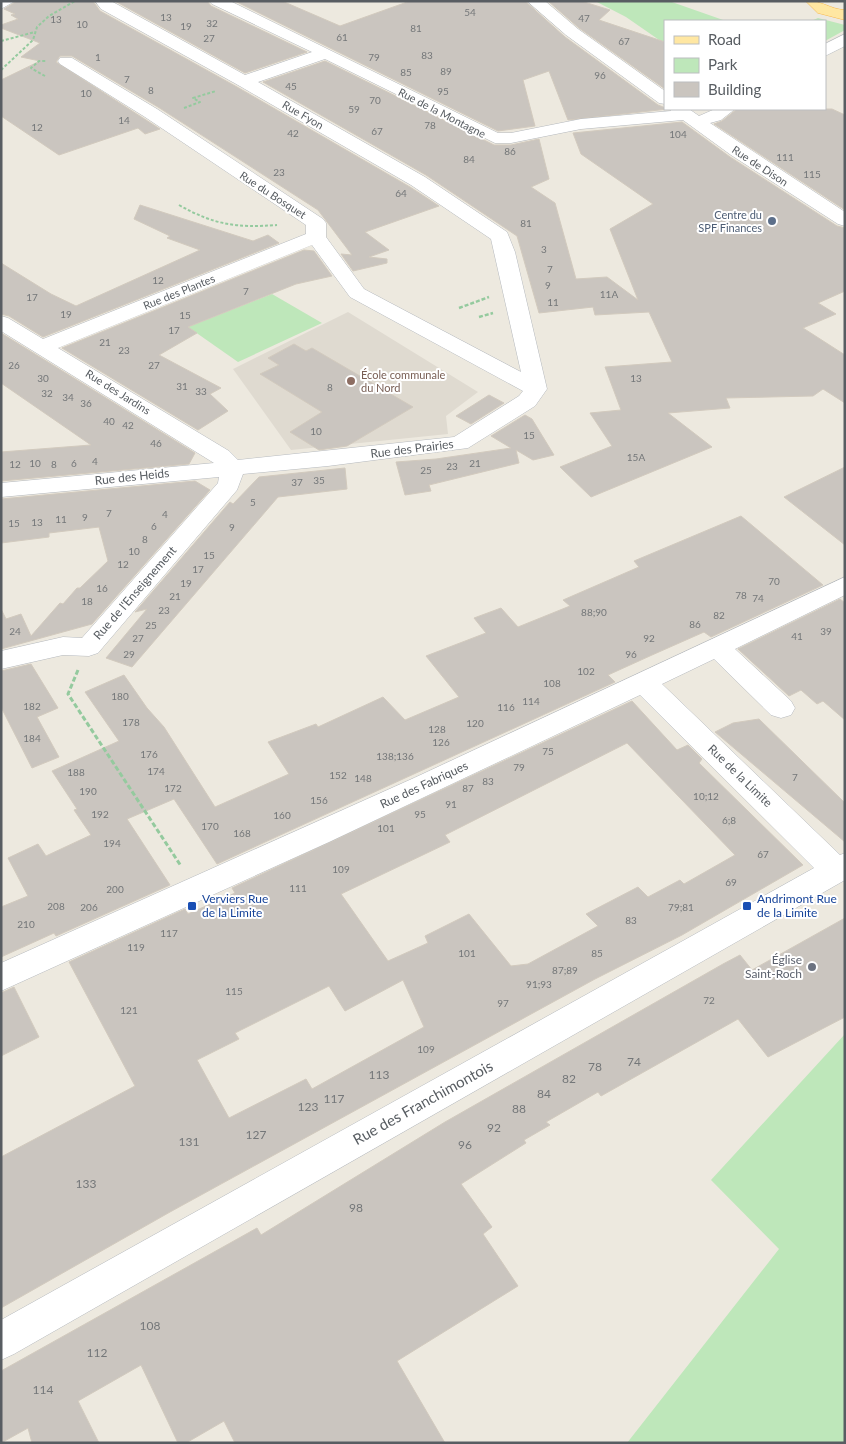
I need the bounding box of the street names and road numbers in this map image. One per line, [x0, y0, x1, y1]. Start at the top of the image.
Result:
street label: Rue de la Montagne [396, 85, 488, 140]
street label: Rue Fyon [280, 98, 326, 132]
street label: Rue de Dison [730, 143, 791, 189]
street label: Rue du Bosquet [238, 168, 309, 221]
street label: Rue des Plantes [141, 271, 217, 312]
street label: Rue des Jardins [83, 366, 153, 417]
street label: Rue des Prairies [369, 436, 454, 461]
street label: Rue des Heids [94, 465, 170, 488]
street label: Rue de l'Enseignement [90, 542, 180, 643]
street label: Rue de la Limite [705, 741, 776, 810]
street label: Rue des Fabriques [377, 758, 470, 812]
street label: Rue des Franchimontois [349, 1056, 496, 1148]

